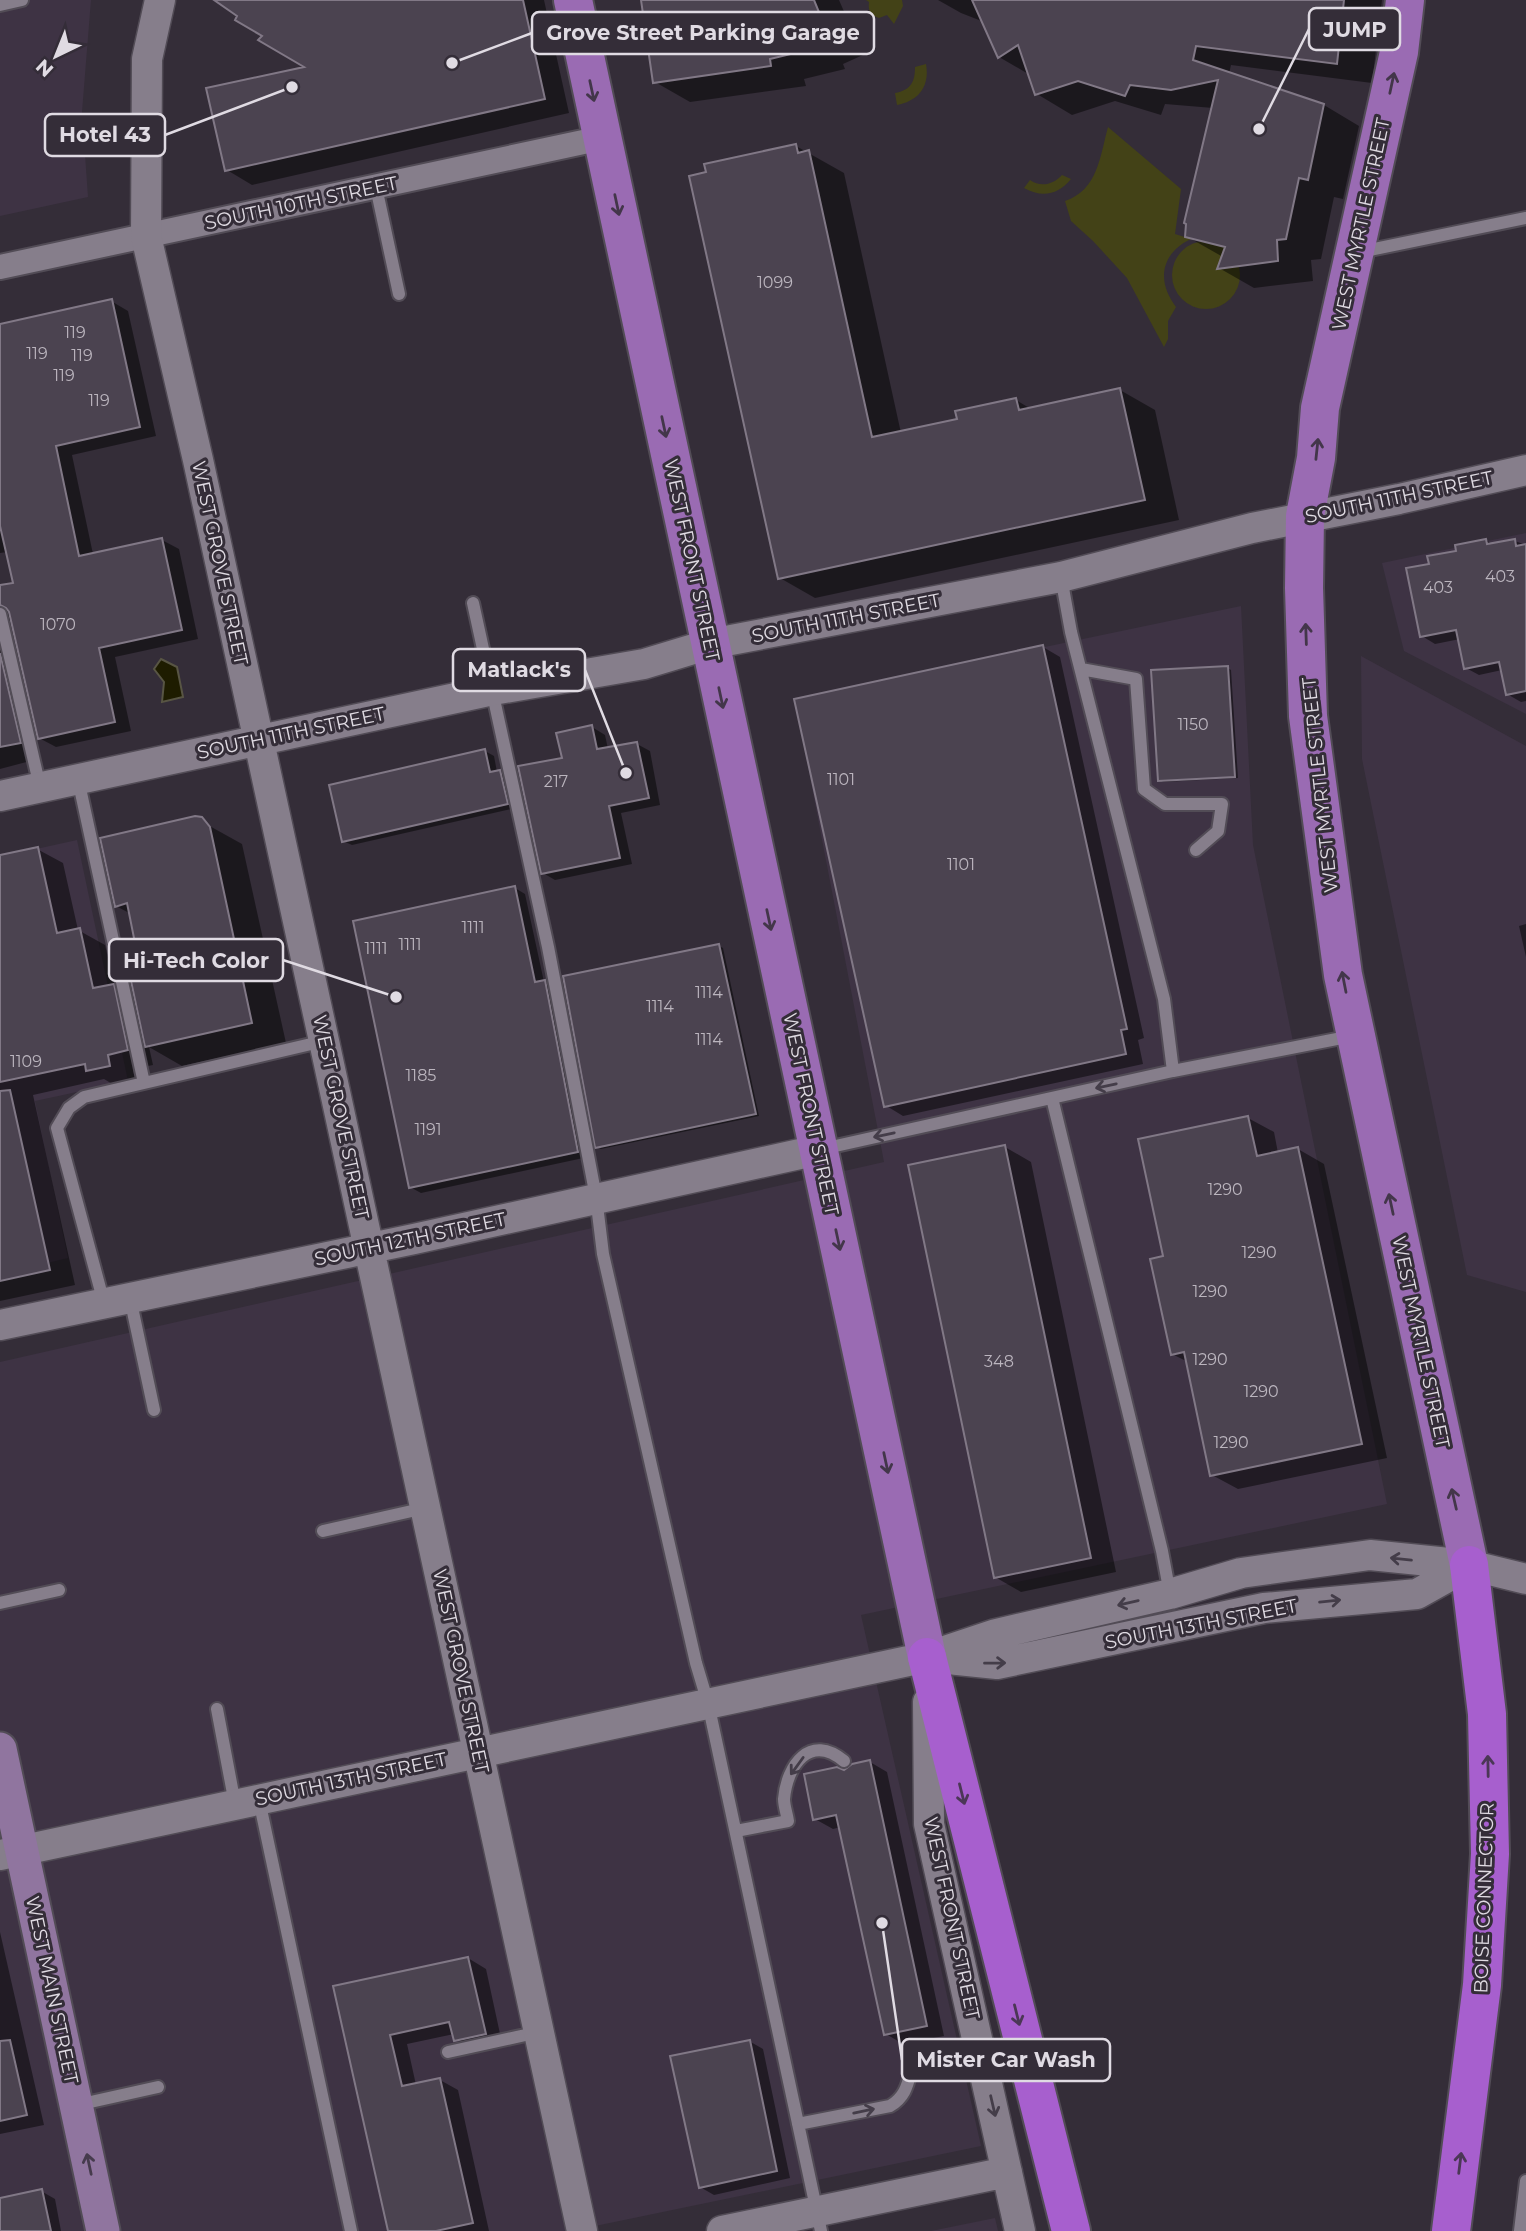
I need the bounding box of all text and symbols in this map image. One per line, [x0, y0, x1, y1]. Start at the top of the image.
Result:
callout: JUMP [1309, 8, 1400, 50]
callout: Grove Street Parking Garage [532, 12, 874, 54]
text: JUMP [1322, 17, 1387, 42]
text: Grove Street Parking Garage [546, 20, 860, 45]
north arrow [21, 21, 91, 91]
text: N [31, 54, 58, 82]
one-way arrow [1386, 72, 1400, 95]
one-way arrow [586, 79, 600, 102]
callout: Hotel 43 [45, 114, 165, 156]
street label: WEST MYRTLE STREET [1327, 116, 1395, 332]
text: Hotel 43 [59, 122, 151, 147]
street label: SOUTH 10TH STREET [202, 171, 400, 235]
one-way arrow [610, 193, 624, 216]
house number: 1099 [757, 273, 793, 292]
house number: 119 [64, 323, 86, 342]
house number: 119 [26, 344, 48, 363]
house number: 119 [71, 346, 93, 365]
house number: 119 [53, 366, 75, 385]
house number: 119 [88, 391, 110, 410]
one-way arrow [658, 415, 671, 438]
one-way arrow [1310, 438, 1323, 461]
street label: WEST FRONT STREET [659, 457, 725, 663]
street label: WEST GROVE STREET [187, 459, 253, 667]
street label: SOUTH 11TH STREET [1303, 466, 1495, 528]
house number: 403 [1485, 567, 1515, 586]
house number: 403 [1423, 578, 1453, 597]
street label: SOUTH 11TH STREET [750, 588, 942, 648]
house number: 1070 [40, 615, 76, 634]
one-way arrow [1299, 623, 1312, 646]
callout: Matlack's [453, 649, 585, 691]
text: Matlack's [467, 657, 571, 682]
street label: WEST MYRTLE STREET [1297, 676, 1343, 894]
one-way arrow [715, 686, 729, 709]
street label: SOUTH 11TH STREET [195, 702, 387, 764]
house number: 1150 [1177, 715, 1209, 734]
house number: 1101 [827, 770, 855, 789]
house number: 217 [544, 772, 568, 791]
house number: 1101 [947, 855, 975, 874]
one-way arrow [763, 908, 777, 931]
house number: 1111 [461, 918, 485, 937]
house number: 1111 [398, 935, 422, 954]
callout: Hi-Tech Color [109, 939, 283, 981]
house number: 1111 [364, 939, 388, 958]
text: Hi-Tech Color [123, 948, 269, 973]
one-way arrow [1337, 971, 1351, 994]
house number: 1114 [695, 983, 723, 1002]
house number: 1114 [646, 997, 674, 1016]
street label: WEST FRONT STREET [778, 1011, 844, 1217]
street label: WEST GROVE STREET [308, 1013, 374, 1221]
house number: 1114 [695, 1030, 723, 1049]
house number: 1109 [10, 1052, 42, 1071]
house number: 1185 [406, 1066, 436, 1085]
one-way arrow [1095, 1080, 1118, 1093]
house number: 1191 [414, 1120, 442, 1139]
one-way arrow [873, 1129, 896, 1142]
house number: 1290 [1207, 1180, 1243, 1199]
one-way arrow [1384, 1193, 1398, 1216]
street label: SOUTH 12TH STREET [312, 1207, 508, 1271]
one-way arrow [832, 1228, 845, 1251]
street label: WEST MYRTLE STREET [1387, 1234, 1455, 1450]
house number: 1290 [1241, 1243, 1277, 1262]
house number: 1290 [1192, 1282, 1228, 1301]
house number: 1290 [1192, 1350, 1228, 1369]
house number: 348 [984, 1352, 1014, 1371]
house number: 1290 [1243, 1382, 1279, 1401]
house number: 1290 [1213, 1433, 1249, 1452]
one-way arrow [879, 1451, 893, 1474]
one-way arrow [1447, 1488, 1461, 1511]
one-way arrow [1391, 1552, 1413, 1565]
street label: WEST GROVE STREET [428, 1567, 494, 1775]
street label: SOUTH 13TH STREET [1103, 1594, 1299, 1654]
one-way arrow [1318, 1595, 1341, 1608]
one-way arrow [1117, 1597, 1140, 1611]
one-way arrow [983, 1656, 1006, 1670]
street label: SOUTH 13TH STREET [253, 1747, 449, 1811]
one-way arrow [1481, 1755, 1495, 1778]
one-way arrow [790, 1757, 805, 1776]
one-way arrow [956, 1782, 969, 1805]
street label: BOISE CONNECTOR [1469, 1802, 1499, 1994]
street label: WEST FRONT STREET [919, 1815, 985, 2021]
street label: WEST MAIN STREET [21, 1894, 83, 2086]
one-way arrow [1011, 2003, 1024, 2026]
callout: Mister Car Wash [902, 2039, 1110, 2081]
text: Mister Car Wash [916, 2047, 1096, 2072]
one-way arrow [986, 2094, 1000, 2117]
one-way arrow [852, 2103, 875, 2117]
one-way arrow [81, 2153, 95, 2176]
one-way arrow [1454, 2153, 1467, 2175]

